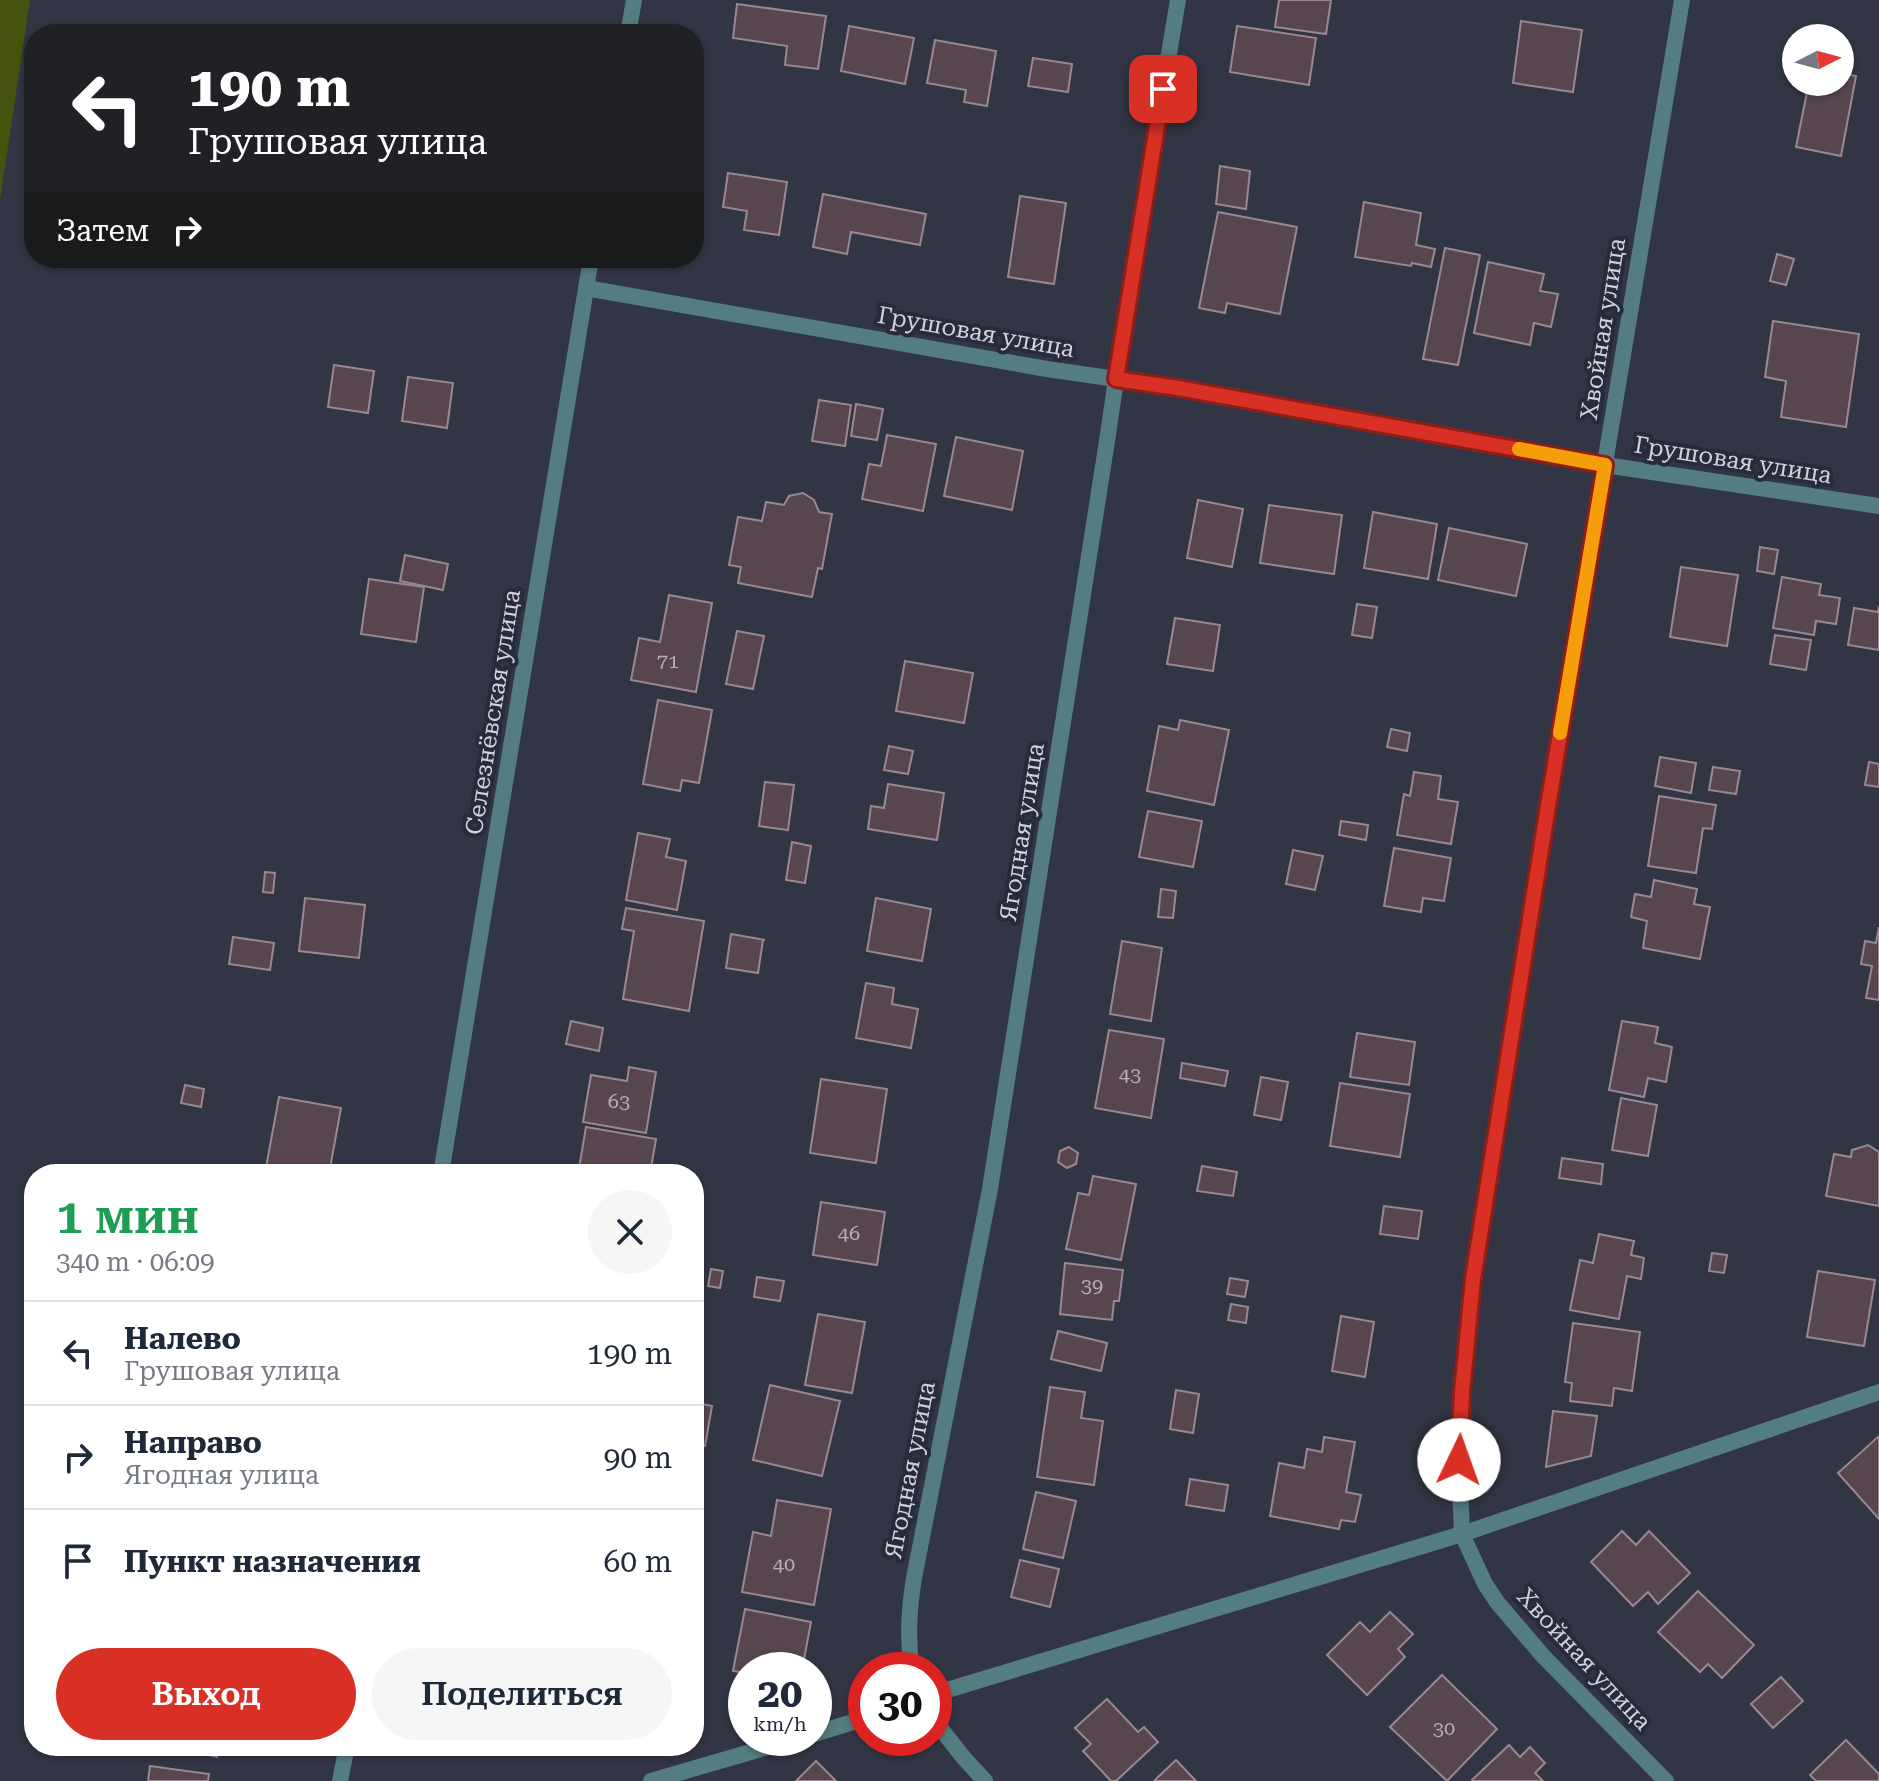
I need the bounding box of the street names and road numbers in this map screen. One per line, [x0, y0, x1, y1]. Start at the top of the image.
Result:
street label: Хвойная улица [1575, 236, 1631, 422]
street label: Грушовая улица [875, 301, 1077, 363]
street label: Грушовая улица [1632, 431, 1834, 489]
street label: Селезнёвская улица [460, 587, 526, 837]
street label: Ягодная улица [994, 741, 1050, 923]
street label: Ягодная улица [879, 1379, 941, 1561]
street label: Хвойная улица [1511, 1582, 1657, 1736]

